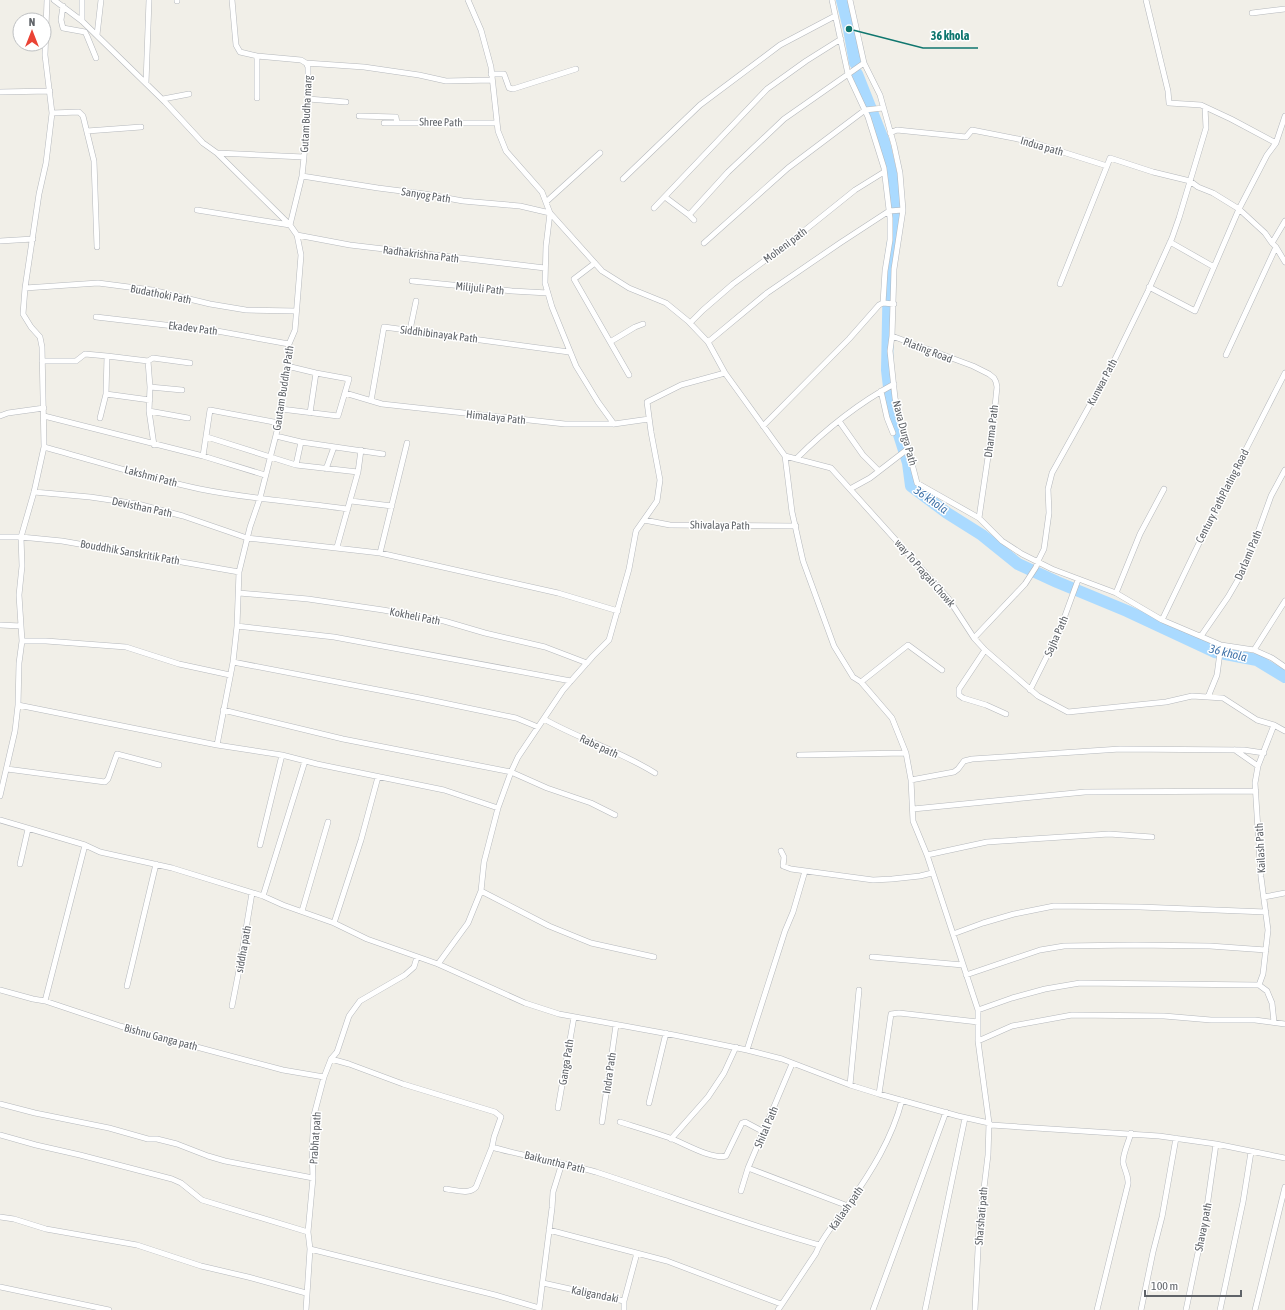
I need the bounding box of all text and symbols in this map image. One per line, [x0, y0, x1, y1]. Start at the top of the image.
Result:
north arrow [12, 12, 52, 52]
text: N [29, 16, 35, 28]
callout: 36 khola [923, 24, 978, 48]
text: 36 khola [931, 29, 970, 43]
street label: Gutam Budha marg [298, 75, 314, 153]
street label: Shree Path [419, 116, 463, 128]
street label: Indua path [1019, 134, 1065, 158]
street label: Sanyog Path [401, 185, 451, 205]
street label: Moheni path [761, 225, 809, 265]
street label: Radhakrishna Path [382, 243, 460, 265]
street label: Milijuli Path [455, 279, 505, 297]
street label: Budathoki Path [129, 282, 193, 306]
street label: Ekadev Path [168, 319, 218, 337]
street label: Siddhibinayak Path [399, 323, 479, 345]
street label: Plating Road [902, 335, 954, 365]
street label: Gautam Buddha Path [270, 345, 296, 431]
street label: Kunwar Path [1085, 357, 1119, 407]
street label: Nava Durga Path [891, 399, 919, 467]
street label: Dharma Path [982, 404, 1000, 458]
street label: Himalaya Path [466, 408, 526, 426]
street label: Century PathPlating Road [1193, 447, 1251, 545]
street label: Lakshmi Path [123, 463, 179, 489]
water label: 36 khola [910, 483, 951, 517]
street label: Devisthan Path [111, 495, 173, 519]
street label: Shivalaya Path [690, 518, 750, 532]
street label: Darlami Path [1232, 528, 1264, 582]
street label: Bouddhik Sanskritik Path [79, 537, 181, 567]
street label: way To Pragati Chowk [892, 537, 958, 609]
street label: Kokheli Path [389, 605, 441, 627]
street label: Sajha Path [1042, 614, 1070, 658]
water label: 36 khola [1207, 641, 1249, 665]
street label: Rabe path [578, 732, 620, 760]
street label: Kailash Path [1253, 823, 1267, 873]
street label: siddha path [233, 924, 253, 974]
street label: Bishnu Ganga path [123, 1021, 199, 1053]
street label: Ganga Path [556, 1038, 576, 1086]
street label: Indra Path [600, 1051, 618, 1095]
street label: Shital Path [752, 1104, 780, 1150]
street label: Prabhat path [307, 1111, 323, 1165]
street label: Baikuntha Path [523, 1149, 587, 1175]
street label: Kailash path [827, 1184, 865, 1232]
street label: Sharshati path [972, 1186, 990, 1246]
street label: Shavay path [1192, 1202, 1214, 1252]
scale bar [1145, 1272, 1241, 1298]
text: 100 m [1151, 1279, 1178, 1293]
street label: Kaligandaki [570, 1284, 620, 1304]

